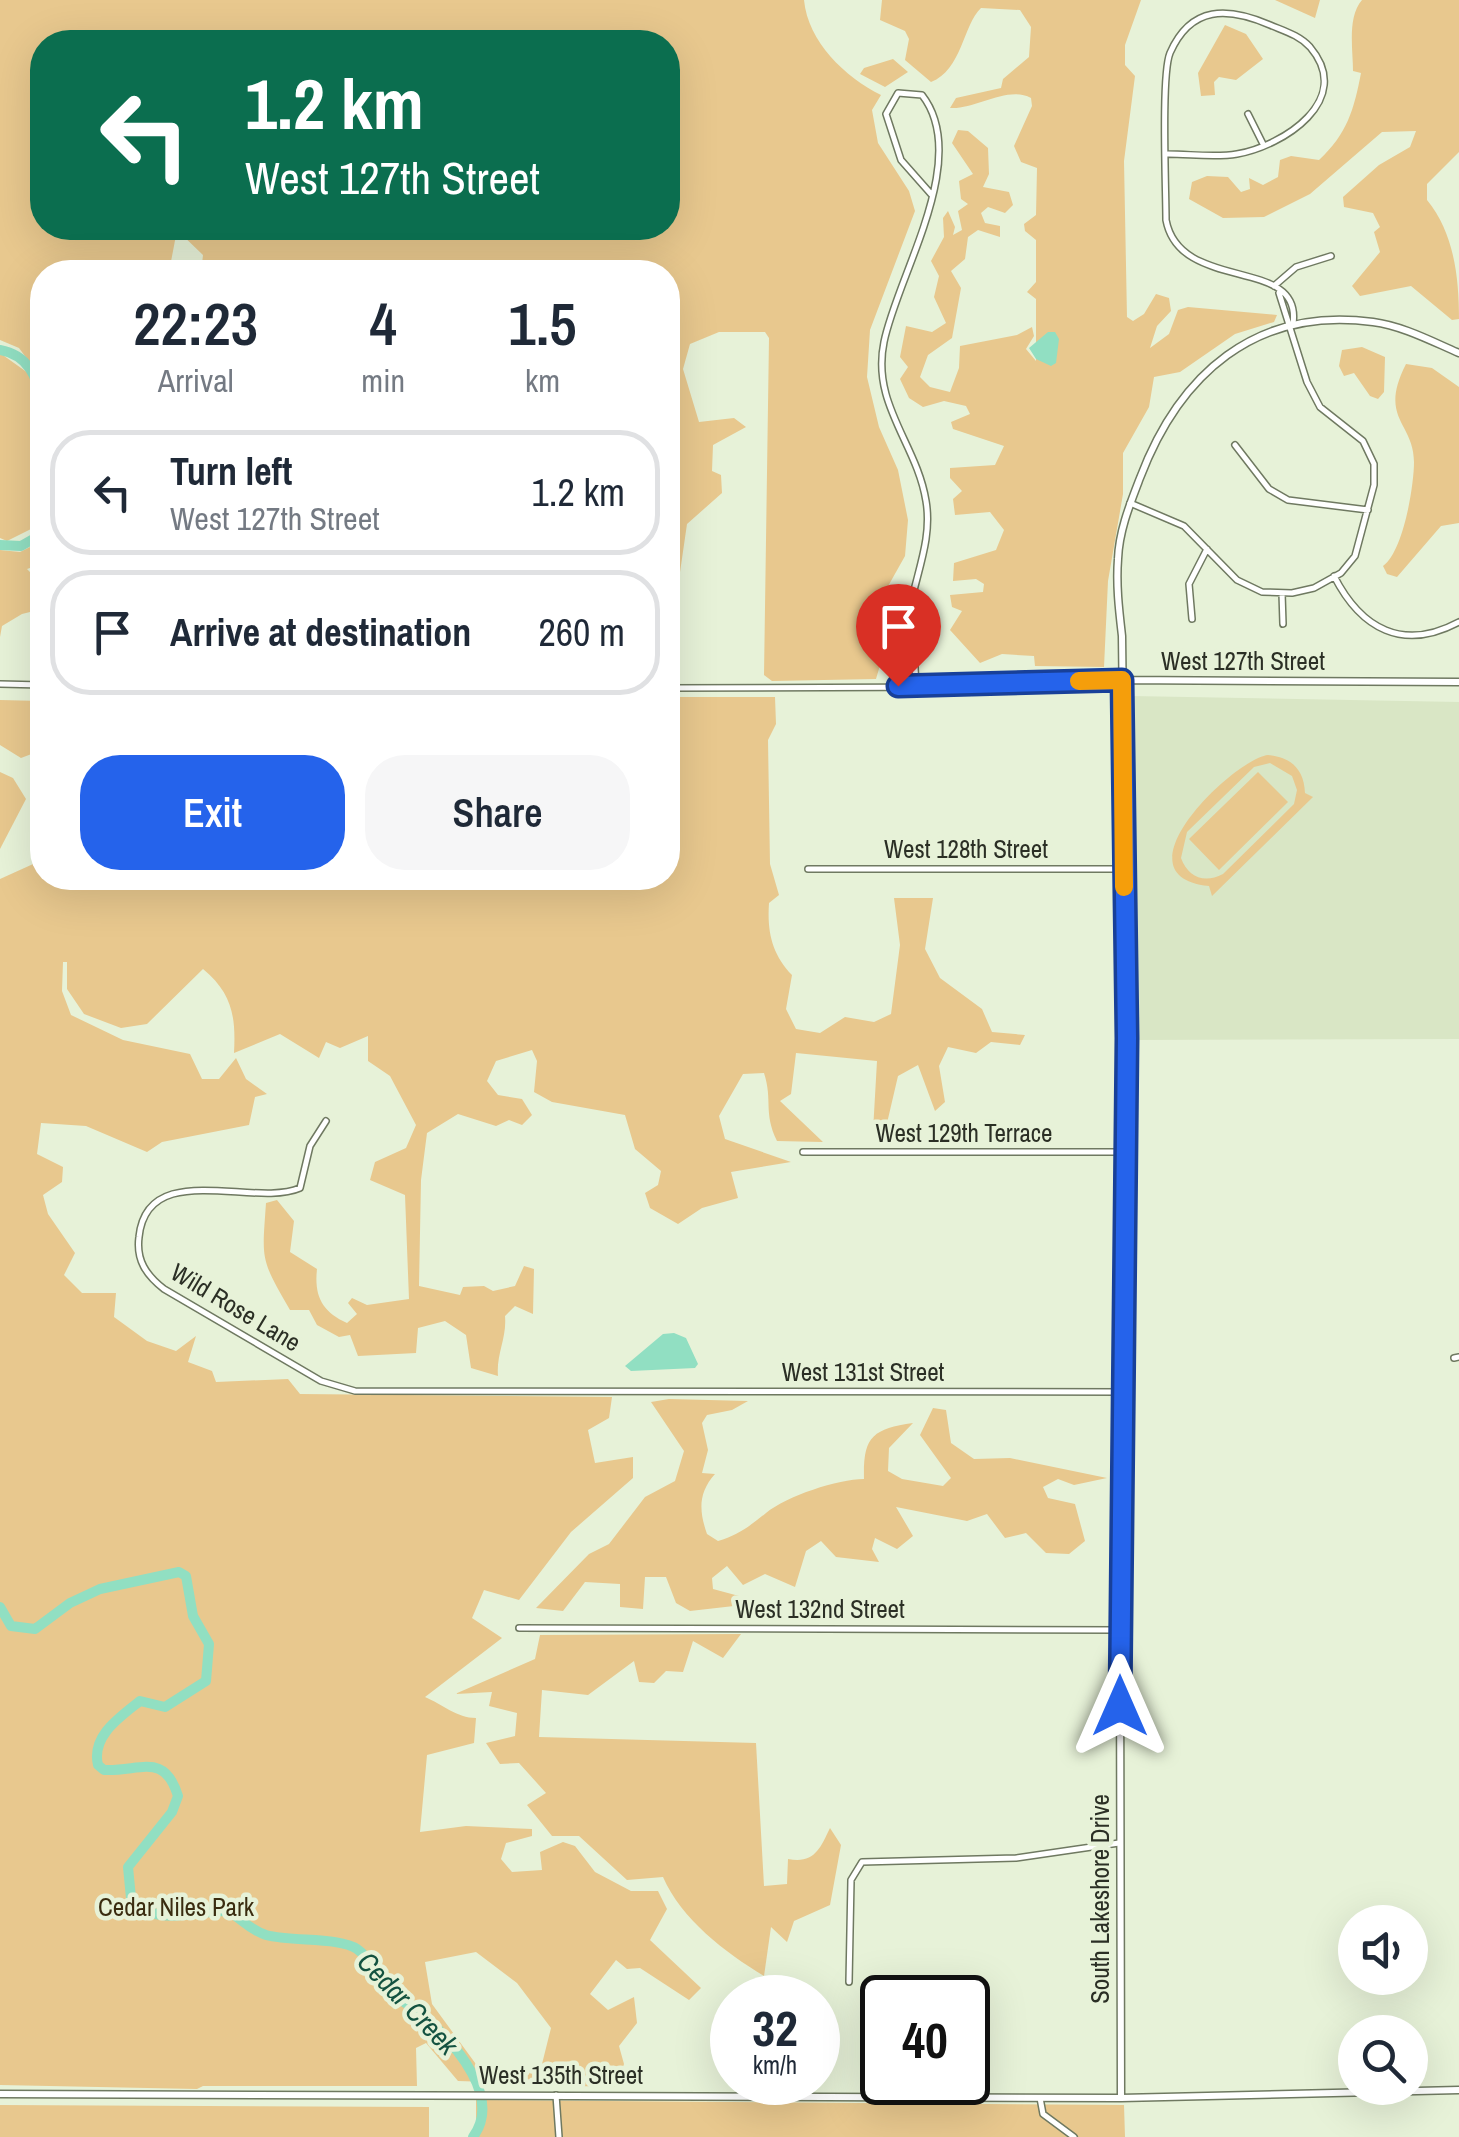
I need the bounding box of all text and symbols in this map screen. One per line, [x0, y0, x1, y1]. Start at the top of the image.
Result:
text: 1.2 km [245, 57, 424, 151]
icon: left [80, 70, 210, 200]
text: West 127th Street [245, 147, 540, 208]
text: 22:23 [133, 283, 258, 364]
text: 4 [370, 283, 397, 364]
text: 1.5 [508, 283, 577, 364]
text: Arrival [158, 359, 234, 402]
text: min [361, 359, 405, 402]
text: km [525, 359, 560, 402]
text: Turn left [170, 446, 292, 497]
icon: left [85, 465, 140, 520]
text: 1.2 km [531, 467, 625, 518]
text: West 127th Street [170, 497, 380, 540]
pin [856, 584, 941, 687]
icon: arrive [871, 599, 926, 654]
icon: arrive [85, 605, 140, 660]
text: Arrive at destination [170, 607, 471, 658]
text: 260 m [538, 607, 625, 658]
street label: West 127th Street [1161, 644, 1325, 678]
button: Exit [80, 755, 345, 870]
button: Share [365, 755, 630, 870]
street label: West 128th Street [884, 832, 1048, 866]
street label: West 129th Terrace [875, 1116, 1053, 1150]
street label: Wild Rose Lane [165, 1255, 307, 1359]
street label: West 131st Street [782, 1355, 945, 1389]
street label: West 132nd Street [735, 1592, 905, 1626]
position arrow [1068, 1654, 1172, 1758]
street label: South Lakeshore Drive [1083, 1794, 1117, 2004]
park label: Cedar Niles Park [98, 1890, 255, 1924]
map controls [1338, 1905, 1428, 2105]
button: sound [1338, 1905, 1428, 1995]
water label: Cedar Creek [349, 1943, 468, 2064]
speed limit sign: 40 [860, 1975, 990, 2105]
text: 32 [752, 1994, 798, 2062]
button: search [1338, 2015, 1428, 2105]
text: km/h [753, 2048, 797, 2082]
street label: West 135th Street [479, 2058, 643, 2092]

